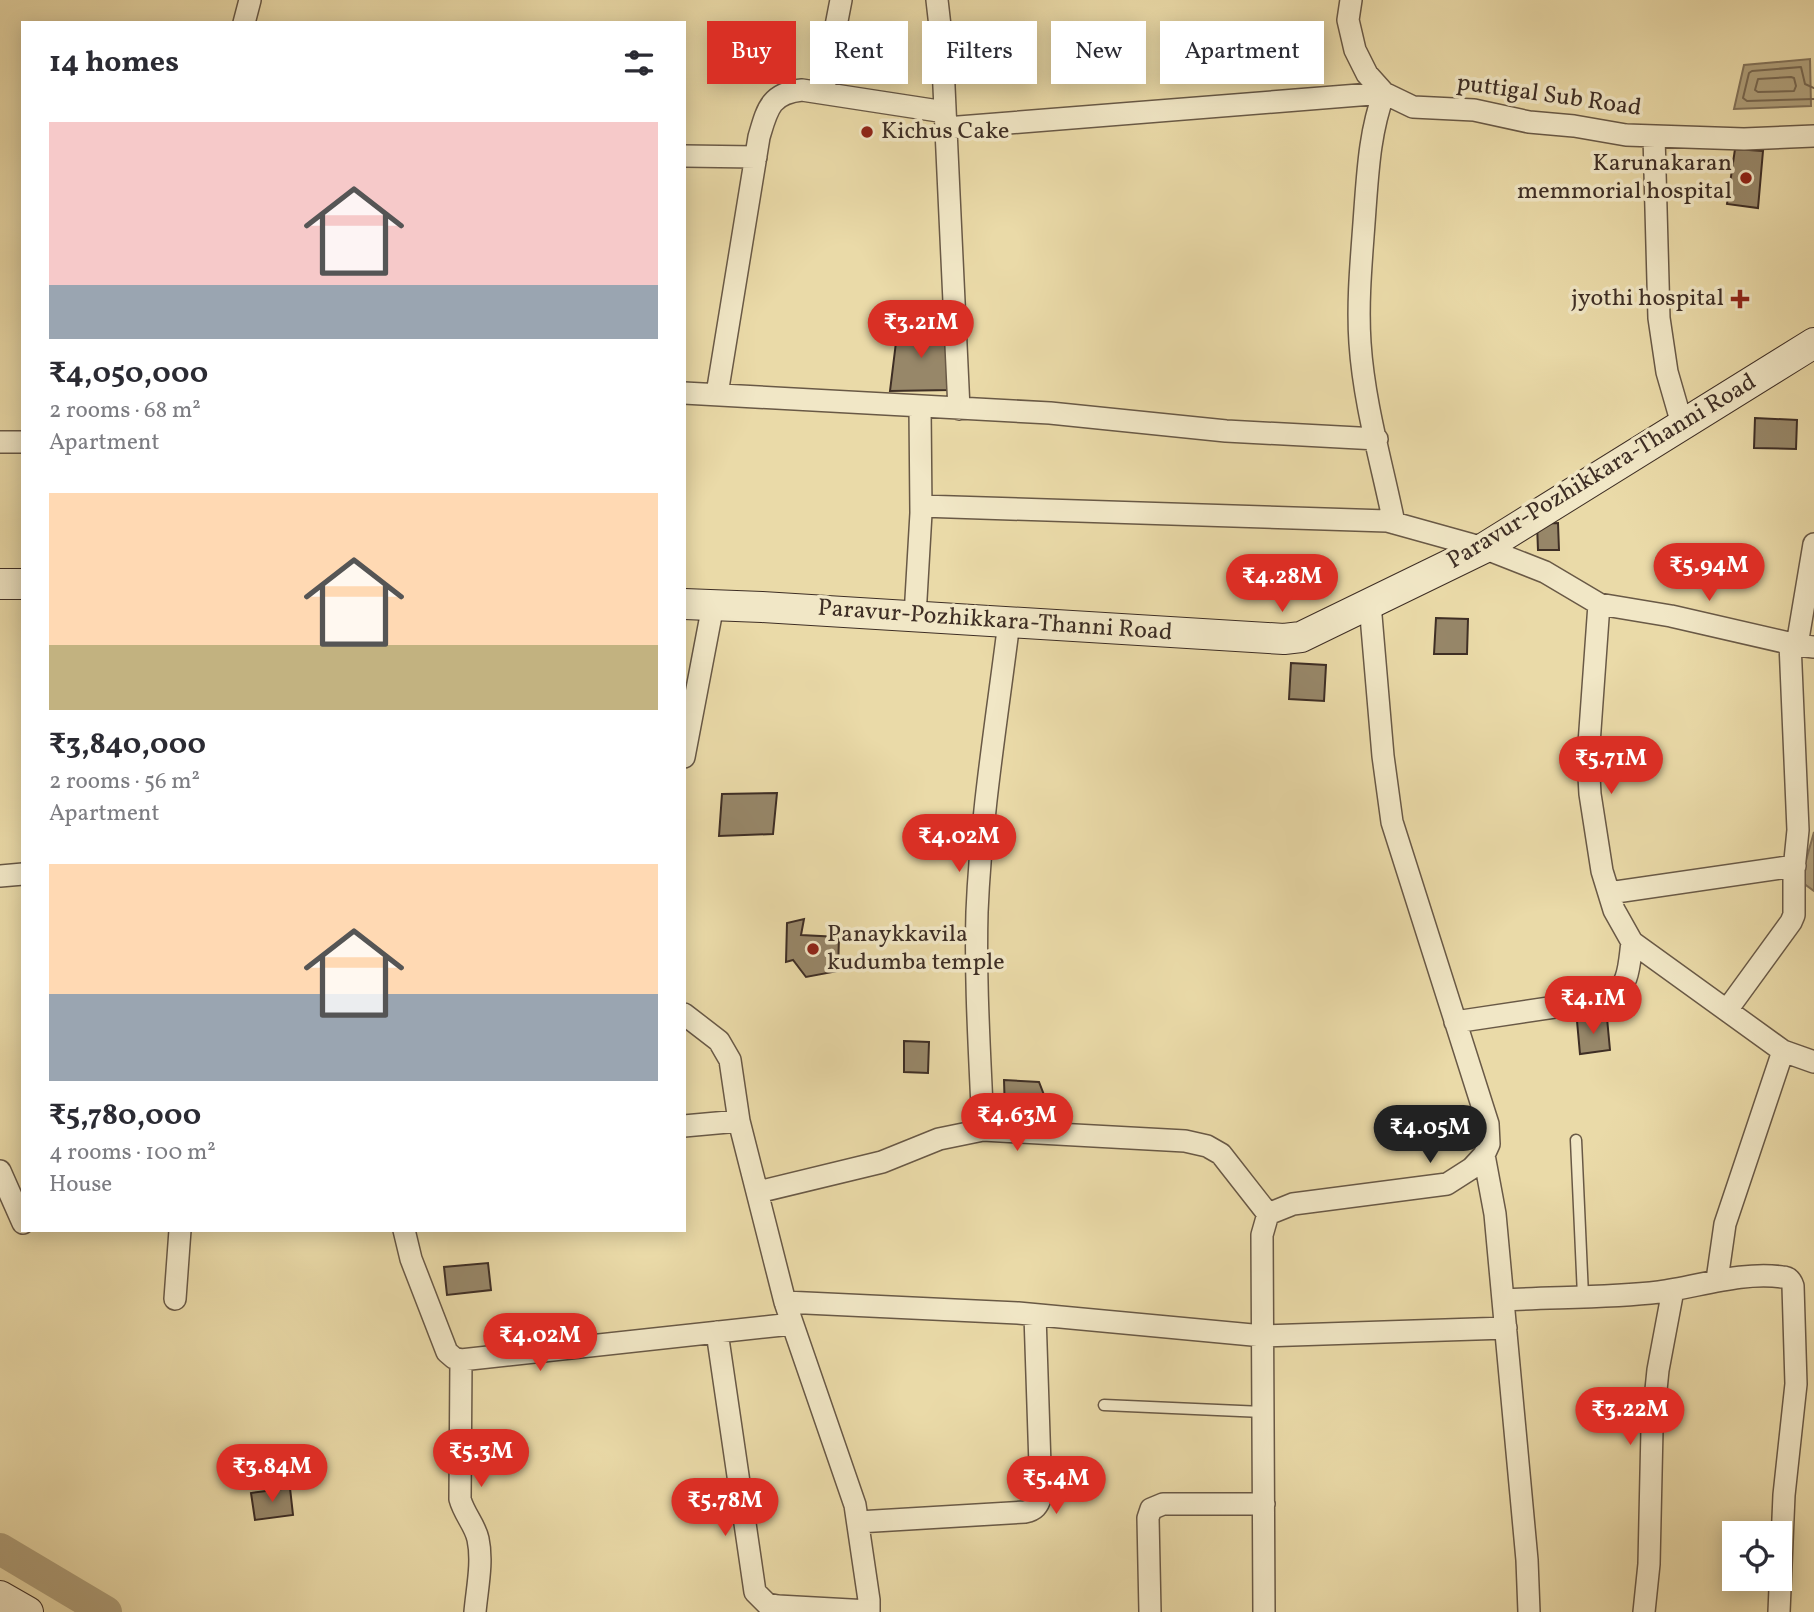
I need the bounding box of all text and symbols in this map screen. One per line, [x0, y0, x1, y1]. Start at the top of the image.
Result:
chip: Buy [707, 21, 796, 84]
chip: Rent [810, 21, 908, 84]
chip: Filters [922, 21, 1037, 84]
chip: New [1051, 21, 1146, 84]
chip: Apartment [1160, 21, 1324, 84]
text: 14 homes [49, 42, 179, 84]
icon: filters [620, 44, 658, 82]
street label: puttigal Sub Road [1454, 66, 1644, 126]
place label: Kichus Cake [881, 115, 1009, 149]
marker: Kichus Cake [859, 124, 875, 140]
place label: Karunakaran memmorial hospital [1517, 147, 1732, 209]
icon: home [291, 168, 417, 294]
marker: Karunakaran memmorial hospital [1738, 170, 1754, 186]
place label: jyothi hospital [1571, 282, 1724, 316]
marker: jyothi hospital [1730, 289, 1750, 309]
pin: ₹3.21M [864, 300, 978, 360]
text: ₹3.21M [884, 307, 958, 339]
text: ₹4,050,000 [49, 353, 208, 395]
street label: Paravur-Pozhikkara-Thanni Road [1441, 366, 1763, 578]
text: 2 rooms · 68 m² [49, 395, 201, 427]
text: Apartment [49, 427, 160, 459]
icon: home [291, 539, 417, 665]
pin: ₹5.94M [1652, 544, 1766, 603]
text: ₹5.94M [1670, 550, 1748, 582]
pin: ₹4.28M [1225, 554, 1339, 614]
text: ₹4.28M [1242, 561, 1322, 593]
street label: Paravur-Pozhikkara-Thanni Road [816, 592, 1174, 650]
text: ₹3,840,000 [49, 724, 206, 766]
pin: ₹5.71M [1554, 736, 1668, 796]
text: ₹5.71M [1575, 743, 1647, 775]
text: 2 rooms · 56 m² [49, 766, 200, 798]
text: Apartment [49, 798, 160, 830]
pin: ₹4.02M [902, 814, 1016, 874]
text: ₹4.02M [918, 821, 1000, 853]
icon: home [291, 910, 417, 1036]
place label: Panaykkavila kudumba temple [827, 918, 1005, 980]
marker: Panaykkavila kudumba temple [805, 941, 821, 957]
pin: ₹4.1M [1544, 976, 1642, 1036]
text: ₹4.1M [1561, 983, 1625, 1015]
pin: ₹4.63M [960, 1094, 1074, 1153]
text: ₹5,780,000 [49, 1095, 201, 1137]
text: ₹4.63M [977, 1100, 1057, 1132]
pin: ₹4.05M [1373, 1106, 1487, 1165]
text: ₹4.05M [1390, 1112, 1470, 1144]
text: 4 rooms · 100 m² [49, 1137, 216, 1169]
text: House [49, 1169, 112, 1201]
pin: ₹4.02M [483, 1314, 597, 1373]
text: ₹4.02M [499, 1320, 581, 1352]
pin: ₹3.22M [1573, 1388, 1687, 1447]
text: ₹3.22M [1591, 1394, 1669, 1426]
pin: ₹5.3M [432, 1430, 530, 1489]
text: ₹5.3M [449, 1436, 513, 1468]
pin: ₹3.84M [215, 1444, 329, 1504]
text: ₹3.84M [232, 1451, 312, 1483]
pin: ₹5.4M [1007, 1456, 1105, 1516]
text: ₹5.4M [1023, 1463, 1089, 1495]
pin: ₹5.78M [668, 1478, 782, 1538]
text: ₹5.78M [687, 1485, 763, 1517]
map controls [1722, 1521, 1792, 1591]
button: locate [1722, 1521, 1792, 1591]

